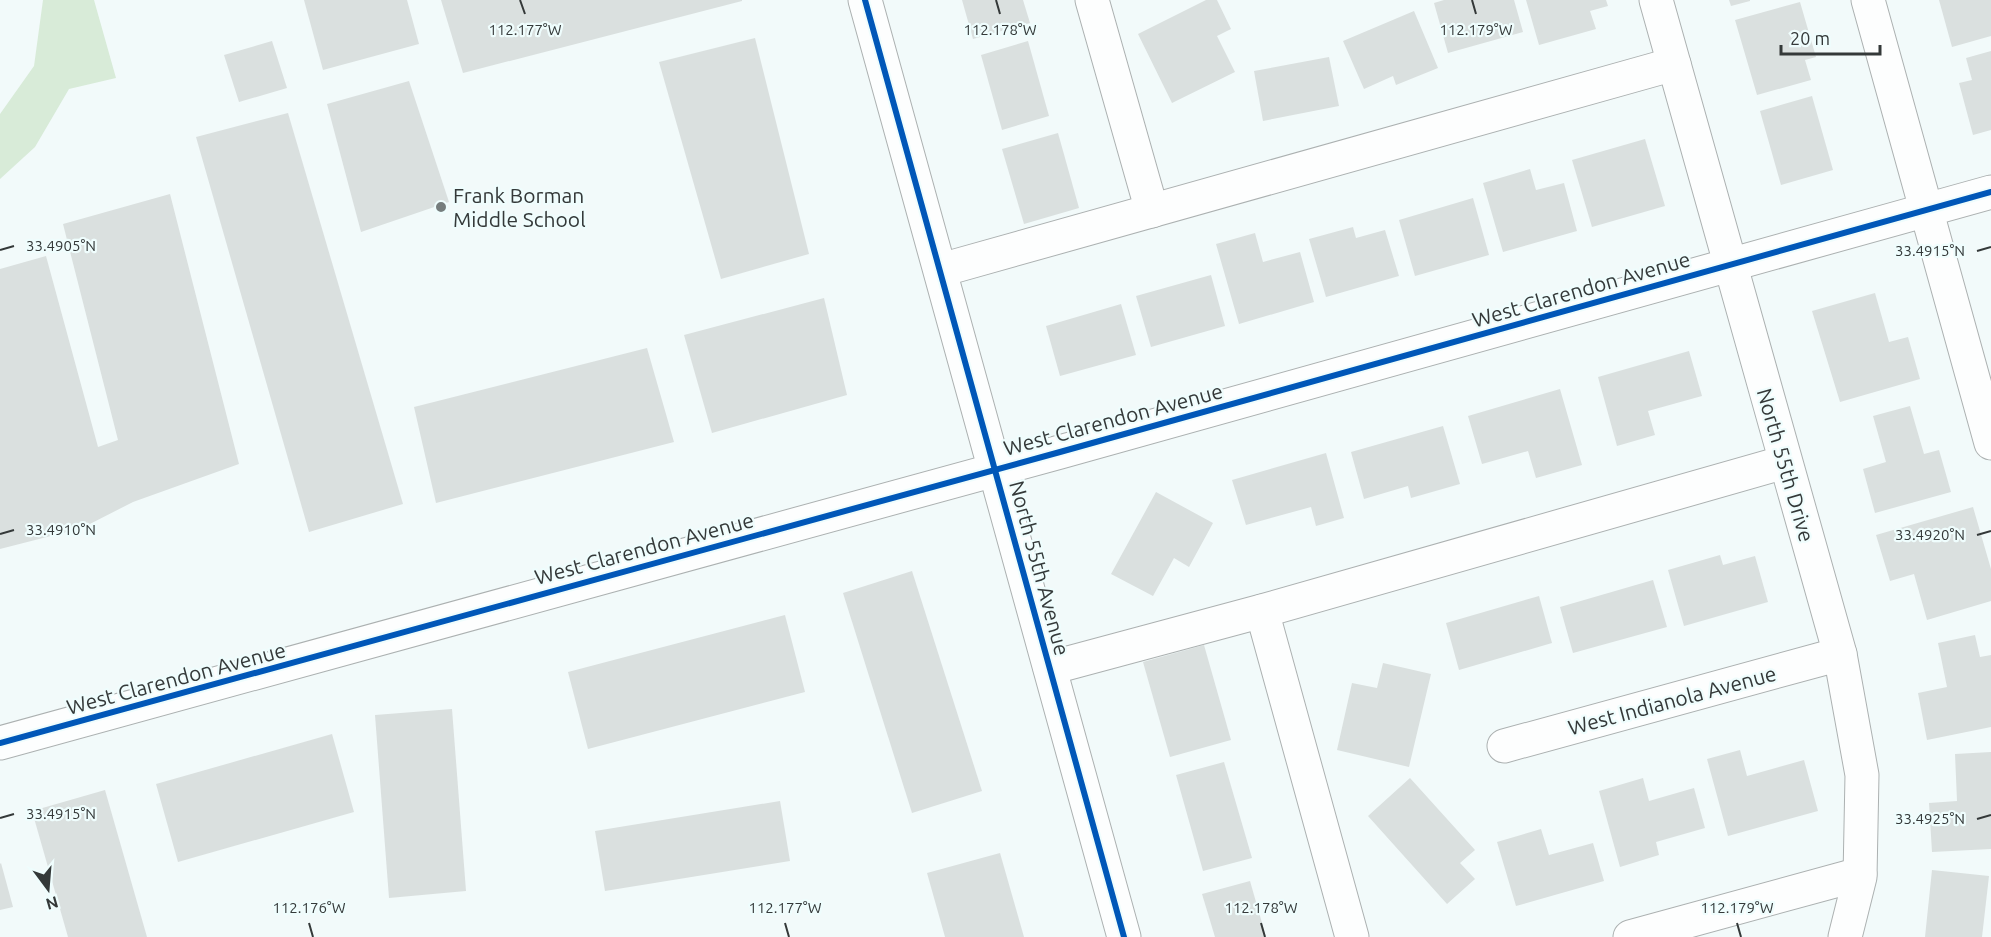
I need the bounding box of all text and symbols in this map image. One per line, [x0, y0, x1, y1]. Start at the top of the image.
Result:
scale bar [1781, 18, 1880, 56]
text: 112.177°W [488, 21, 562, 38]
text: 112.178°W [963, 21, 1037, 38]
text: 112.179°W [1439, 21, 1513, 38]
text: 20 m [1790, 28, 1830, 48]
place label: Frank Borman Middle School [453, 183, 586, 231]
marker: Frank Borman Middle School [434, 200, 448, 214]
text: 33.4905°N [26, 237, 96, 254]
text: 33.4915°N [1895, 242, 1965, 259]
street label: West Clarendon Avenue [1469, 246, 1693, 332]
street label: West Clarendon Avenue [1001, 378, 1225, 460]
street label: North 55th Drive [1753, 385, 1819, 545]
street label: North 55th Avenue [1005, 478, 1075, 658]
street label: West Clarendon Avenue [532, 507, 756, 589]
text: 33.4910°N [26, 521, 96, 538]
text: 33.4920°N [1895, 526, 1965, 543]
street label: West Clarendon Avenue [64, 637, 288, 719]
street label: West Indianola Avenue [1565, 661, 1779, 739]
text: 33.4915°N [26, 805, 96, 822]
text: 33.4925°N [1895, 810, 1965, 827]
north arrow [18, 859, 78, 919]
text: N [44, 893, 60, 914]
text: 112.176°W [272, 899, 346, 916]
text: 112.177°W [748, 899, 822, 916]
text: 112.178°W [1224, 899, 1298, 916]
text: 112.179°W [1700, 899, 1774, 916]

